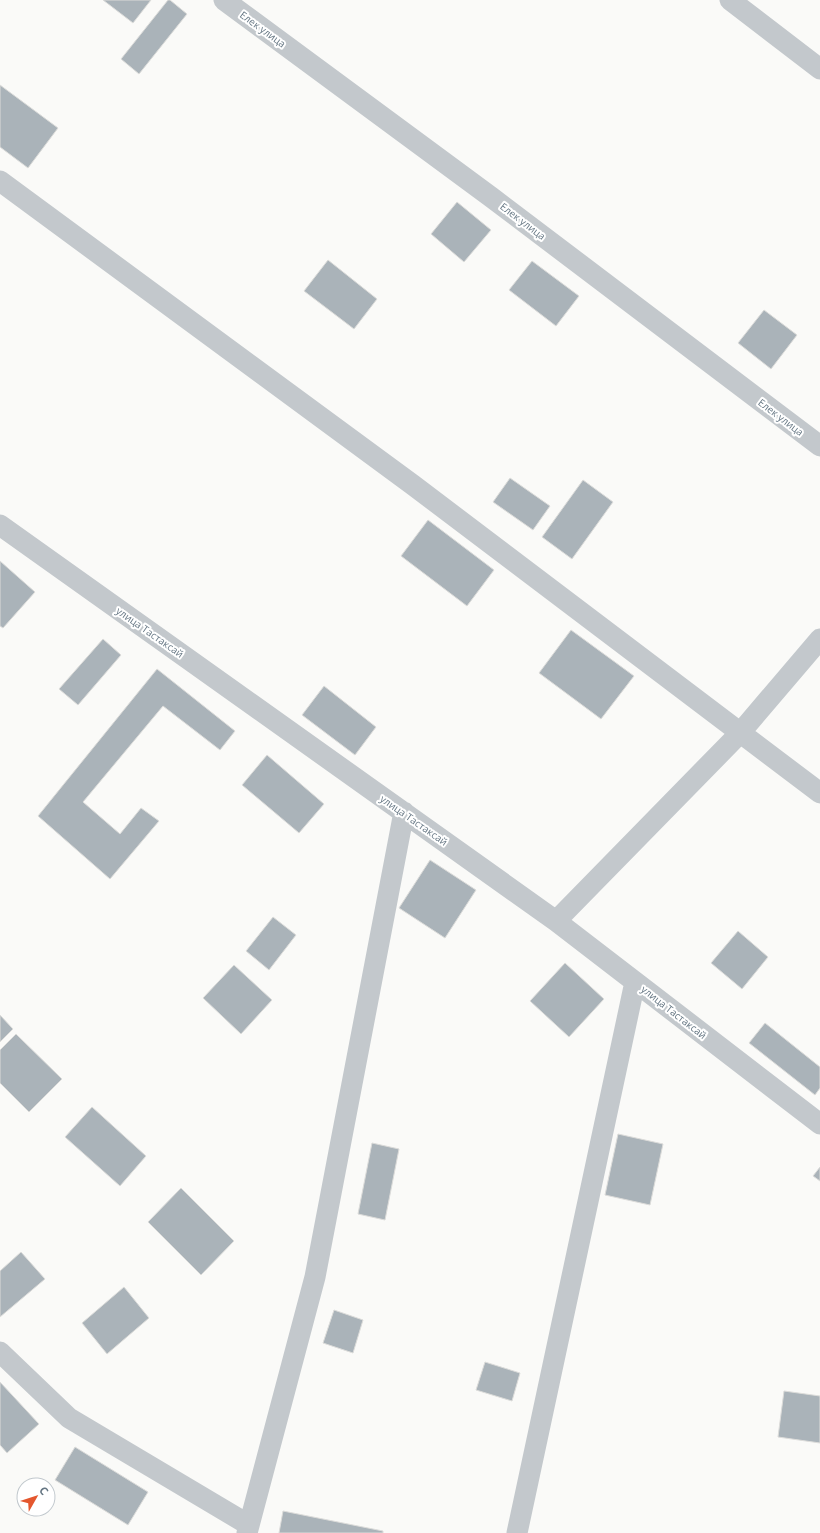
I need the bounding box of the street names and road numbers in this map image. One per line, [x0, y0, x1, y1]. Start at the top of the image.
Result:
street label: Елек улица [237, 8, 289, 50]
street label: Елек улица [497, 199, 549, 243]
street label: Елек улица [755, 395, 807, 439]
street label: улица Тастаксай [113, 603, 187, 661]
street label: улица Тастаксай [377, 791, 451, 849]
street label: улица Тастаксай [638, 982, 710, 1042]

